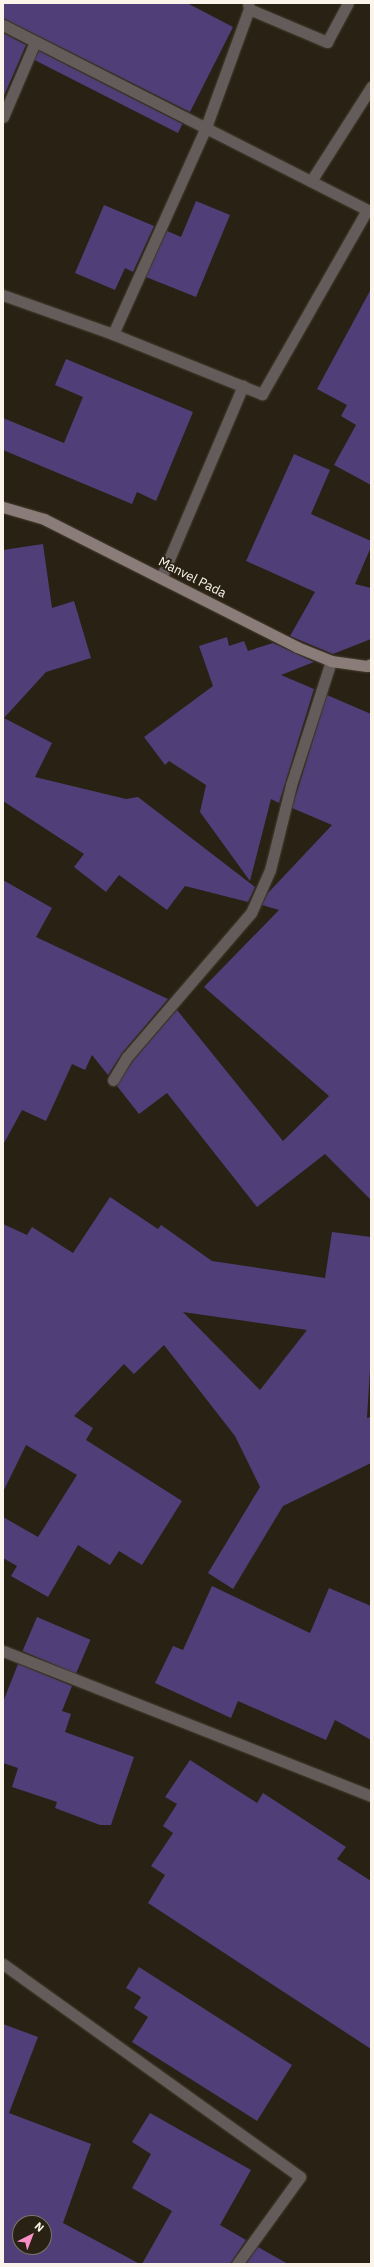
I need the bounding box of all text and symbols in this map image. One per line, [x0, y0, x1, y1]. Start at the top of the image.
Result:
street label: Manvel Pada [155, 554, 229, 602]
north arrow [12, 2215, 52, 2255]
text: N [32, 2219, 47, 2235]

